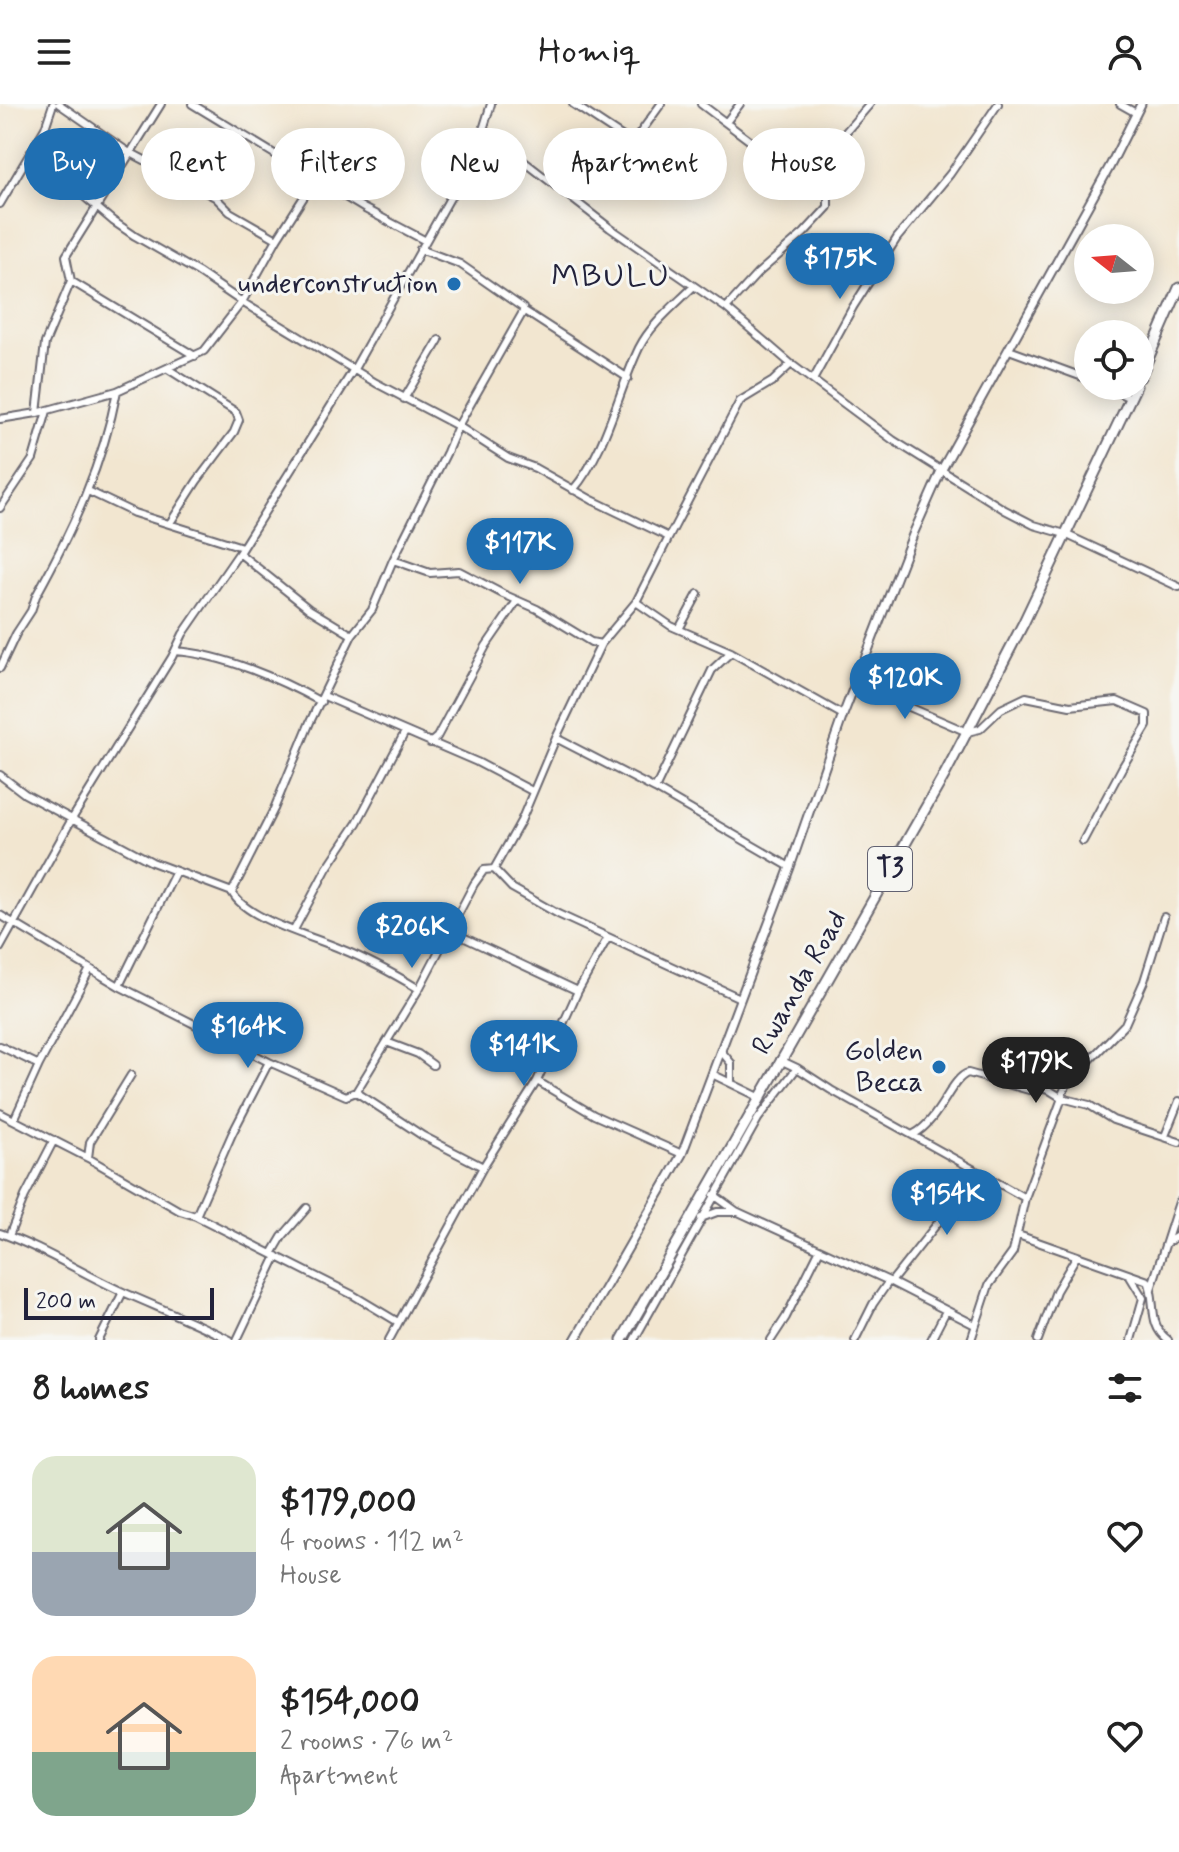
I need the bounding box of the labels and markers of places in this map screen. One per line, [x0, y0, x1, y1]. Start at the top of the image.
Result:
pin: $175K [784, 233, 896, 301]
place label: underconstruction [238, 266, 438, 303]
marker: underconstruction [445, 275, 463, 293]
pin: $117K [464, 518, 576, 586]
pin: $120K [849, 653, 961, 721]
pin: $206K [356, 902, 468, 970]
pin: $164K [192, 1002, 304, 1070]
pin: $141K [468, 1020, 580, 1088]
place label: Golden Becca [844, 1033, 923, 1102]
pin: $179K [980, 1037, 1092, 1105]
marker: Golden Becca [930, 1058, 948, 1076]
pin: $154K [891, 1169, 1003, 1237]

